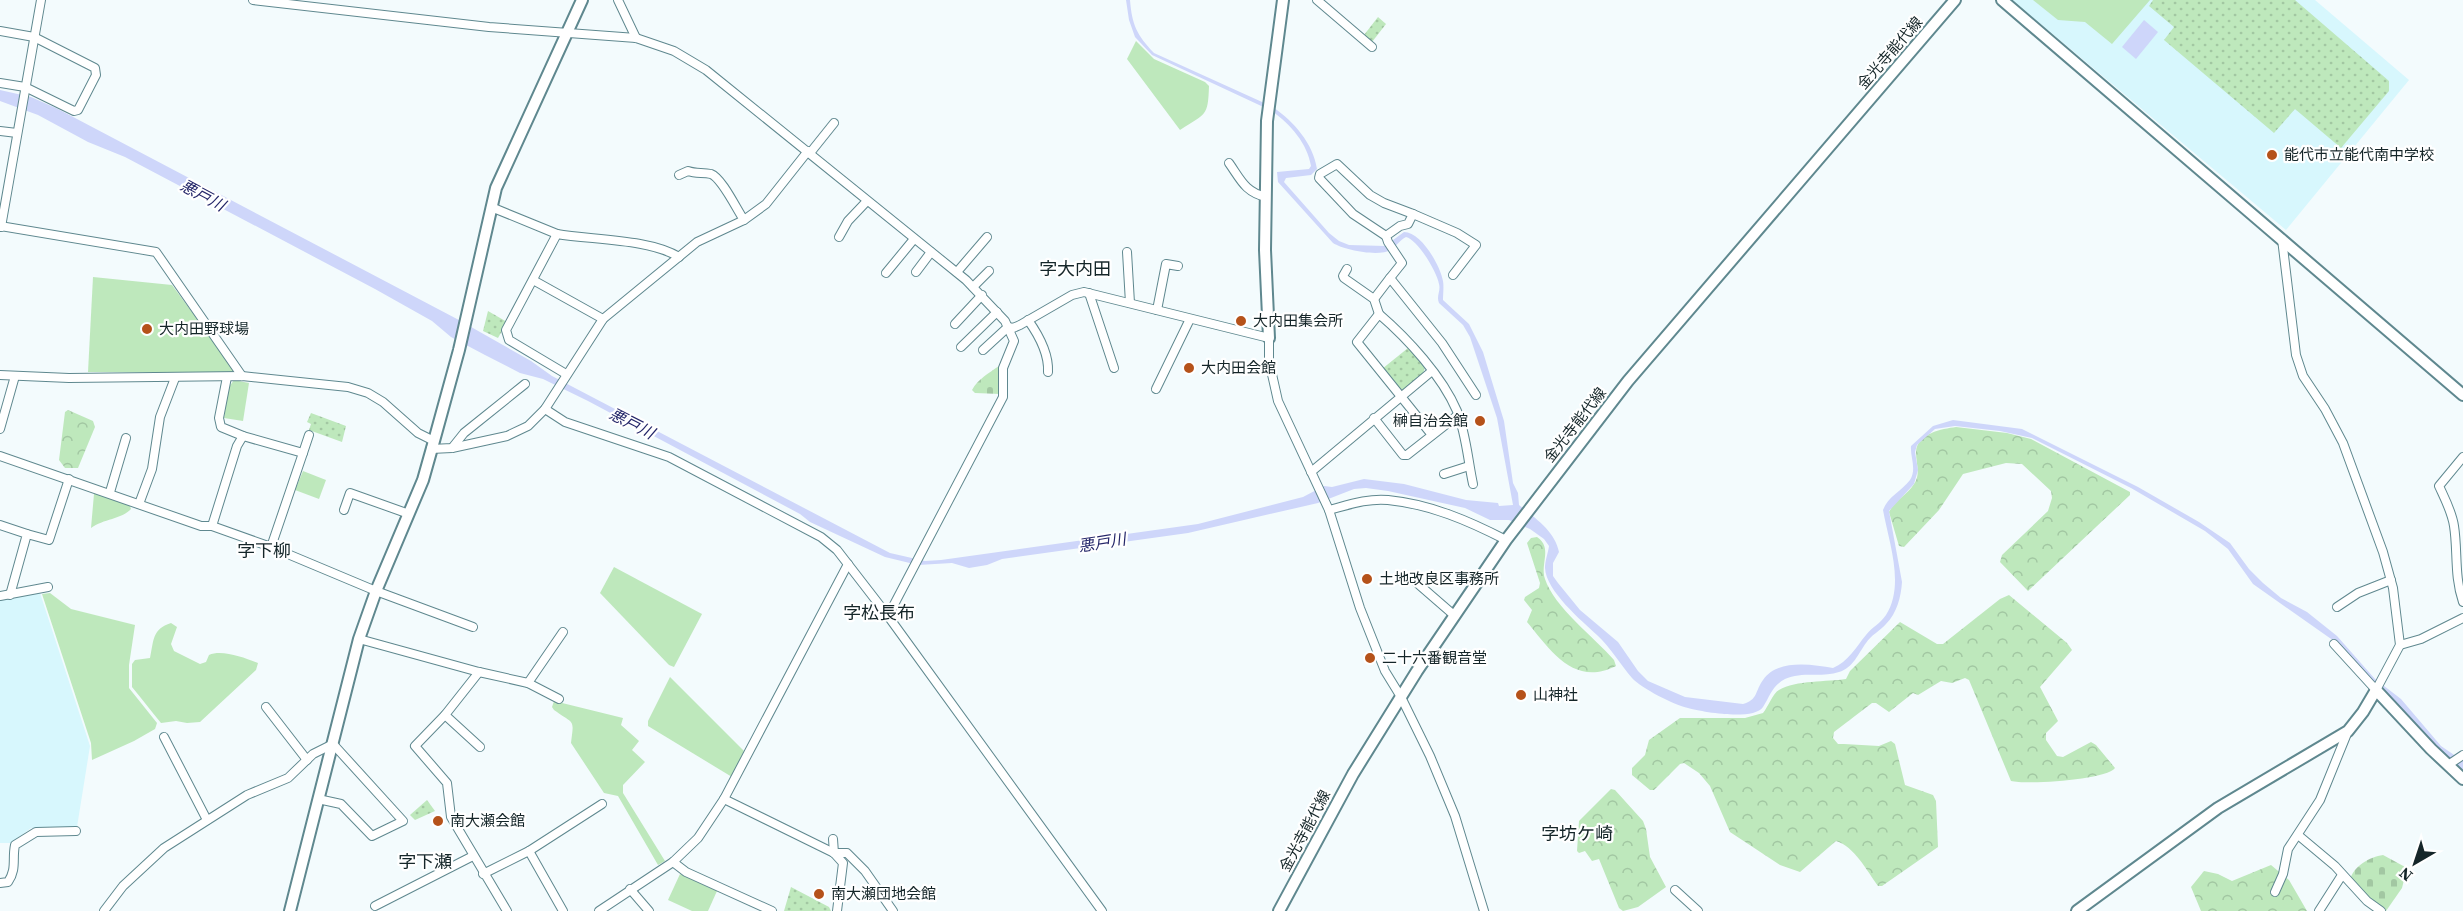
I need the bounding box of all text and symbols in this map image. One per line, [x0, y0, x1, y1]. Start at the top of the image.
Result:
street label: 金光寺能代線 [1852, 12, 1927, 94]
place label: 能代市立能代南中学校 [2284, 144, 2434, 165]
marker: 能代市立能代南中学校 [2265, 148, 2279, 162]
water label: 悪戸川 [177, 174, 231, 217]
district label: 字大内田 [1039, 256, 1111, 281]
place label: 大内田集会所 [1253, 310, 1343, 331]
marker: 大内田集会所 [1234, 314, 1248, 328]
place label: 大内田野球場 [159, 318, 249, 339]
marker: 大内田野球場 [140, 322, 154, 336]
place label: 大内田会館 [1201, 357, 1276, 378]
marker: 大内田会館 [1182, 361, 1196, 375]
street label: 金光寺能代線 [1539, 383, 1611, 467]
water label: 悪戸川 [606, 402, 660, 445]
place label: 榊自治会館 [1393, 410, 1468, 431]
marker: 榊自治会館 [1473, 414, 1487, 428]
water label: 悪戸川 [1077, 527, 1129, 557]
district label: 字下柳 [237, 538, 291, 563]
place label: 土地改良区事務所 [1379, 568, 1499, 589]
marker: 土地改良区事務所 [1360, 572, 1374, 586]
district label: 字松長布 [843, 600, 915, 625]
place label: 二十六番観音堂 [1382, 647, 1487, 668]
marker: 二十六番観音堂 [1363, 651, 1377, 665]
place label: 山神社 [1533, 684, 1578, 705]
marker: 山神社 [1514, 688, 1528, 702]
street label: 金光寺能代線 [1274, 786, 1335, 875]
place label: 南大瀬会館 [450, 810, 525, 831]
marker: 南大瀬会館 [431, 814, 445, 828]
district label: 字坊ケ崎 [1541, 821, 1613, 846]
north arrow [2385, 833, 2445, 893]
district label: 字下瀬 [398, 849, 452, 874]
text: N [2394, 862, 2417, 887]
place label: 南大瀬団地会館 [831, 883, 936, 904]
marker: 南大瀬団地会館 [812, 887, 826, 901]

